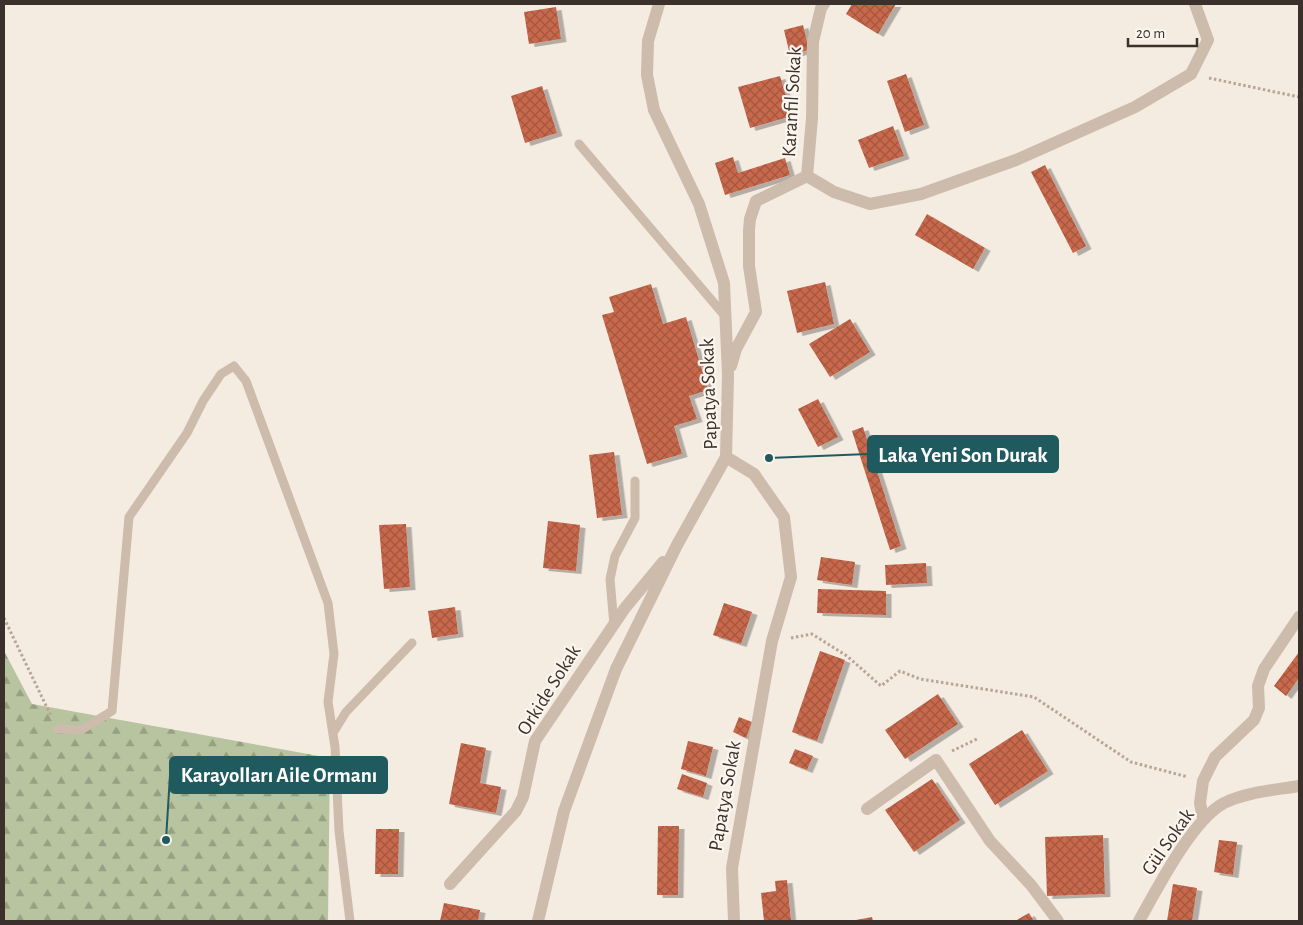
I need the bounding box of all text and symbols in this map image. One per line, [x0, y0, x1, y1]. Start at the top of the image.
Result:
scale bar [1128, 15, 1197, 47]
text: 20 m [1136, 26, 1165, 41]
street label: Karanfil Sokak [779, 46, 805, 158]
street label: Papatya Sokak [697, 338, 721, 450]
callout: Laka Yeni Son Durak [868, 436, 1058, 472]
text: Laka Yeni Son Durak [878, 445, 1048, 466]
street label: Orkide Sokak [514, 641, 584, 739]
street label: Papatya Sokak [705, 739, 745, 853]
callout: Karayolları Aile Ormanı [170, 757, 387, 793]
text: Karayolları Aile Ormanı [181, 765, 377, 786]
street label: Gül Sokak [1138, 805, 1198, 879]

